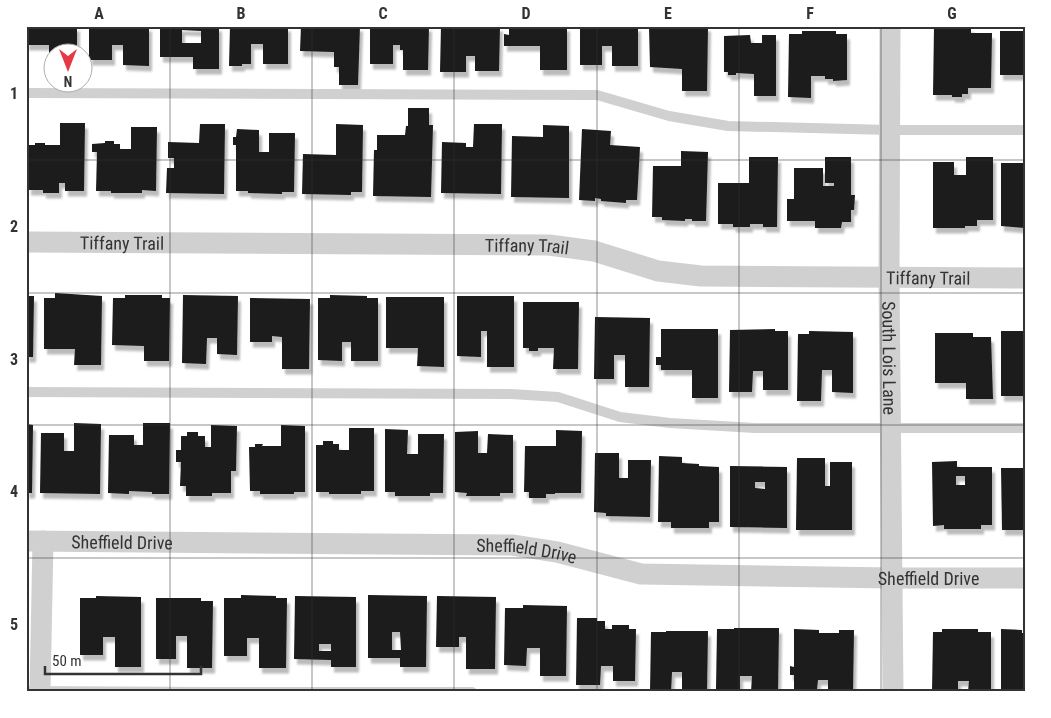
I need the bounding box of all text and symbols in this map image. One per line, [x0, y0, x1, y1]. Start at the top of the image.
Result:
text: A [94, 4, 104, 23]
text: B [237, 4, 246, 23]
text: C [378, 4, 388, 23]
text: D [521, 4, 531, 23]
text: E [664, 4, 672, 23]
text: F [806, 4, 814, 23]
text: G [947, 4, 957, 23]
north arrow [42, 42, 92, 92]
text: N [64, 73, 72, 89]
text: 1 [10, 84, 18, 103]
text: 2 [10, 217, 18, 236]
street label: Tiffany Trail [80, 232, 164, 253]
street label: Tiffany Trail [485, 234, 570, 258]
street label: Tiffany Trail [886, 267, 970, 288]
street label: South Lois Lane [879, 301, 901, 415]
text: 3 [10, 350, 18, 369]
text: 4 [10, 482, 18, 501]
street label: Sheffield Drive [71, 531, 173, 553]
street label: Sheffield Drive [476, 534, 579, 567]
street label: Sheffield Drive [878, 567, 979, 589]
text: 5 [10, 615, 18, 634]
scale bar [45, 643, 201, 675]
text: 50 m [52, 652, 82, 670]

